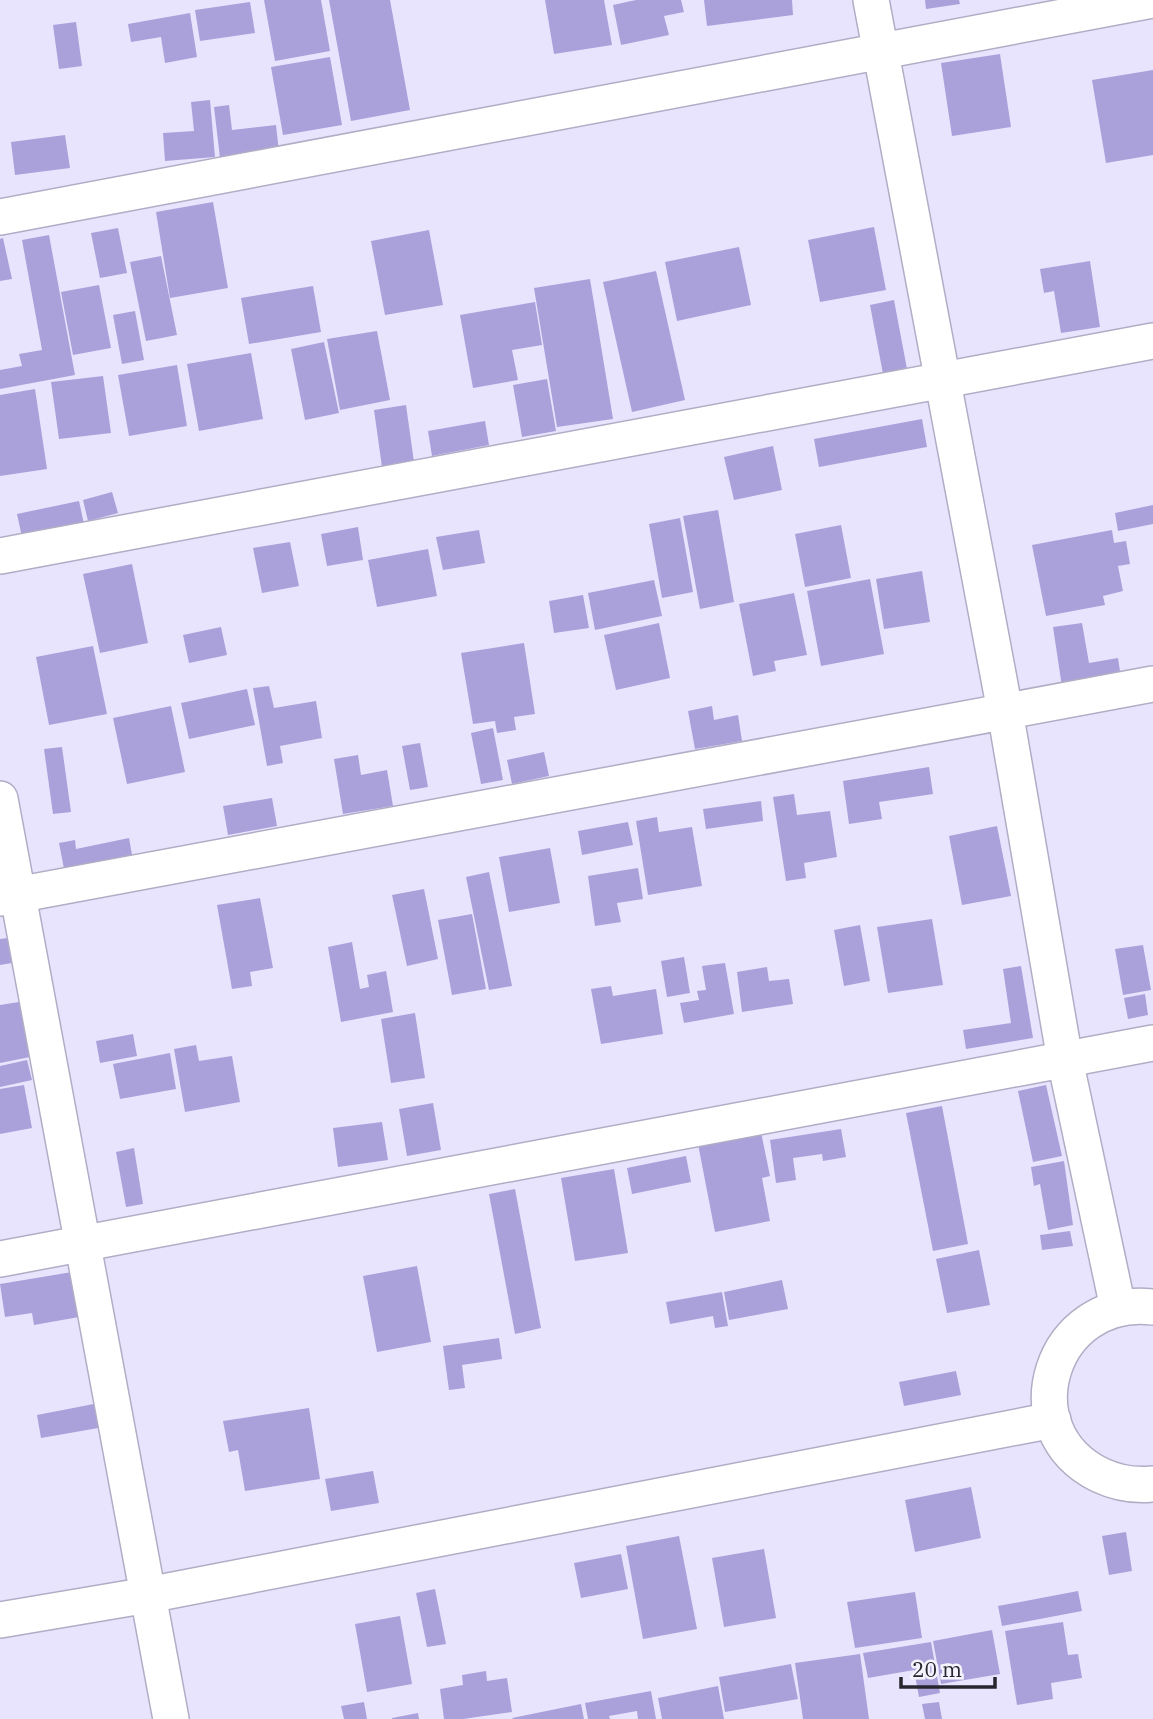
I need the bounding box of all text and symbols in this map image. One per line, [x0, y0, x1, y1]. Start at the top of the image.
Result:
scale bar [901, 1646, 996, 1690]
text: 20 m [912, 1655, 962, 1683]

